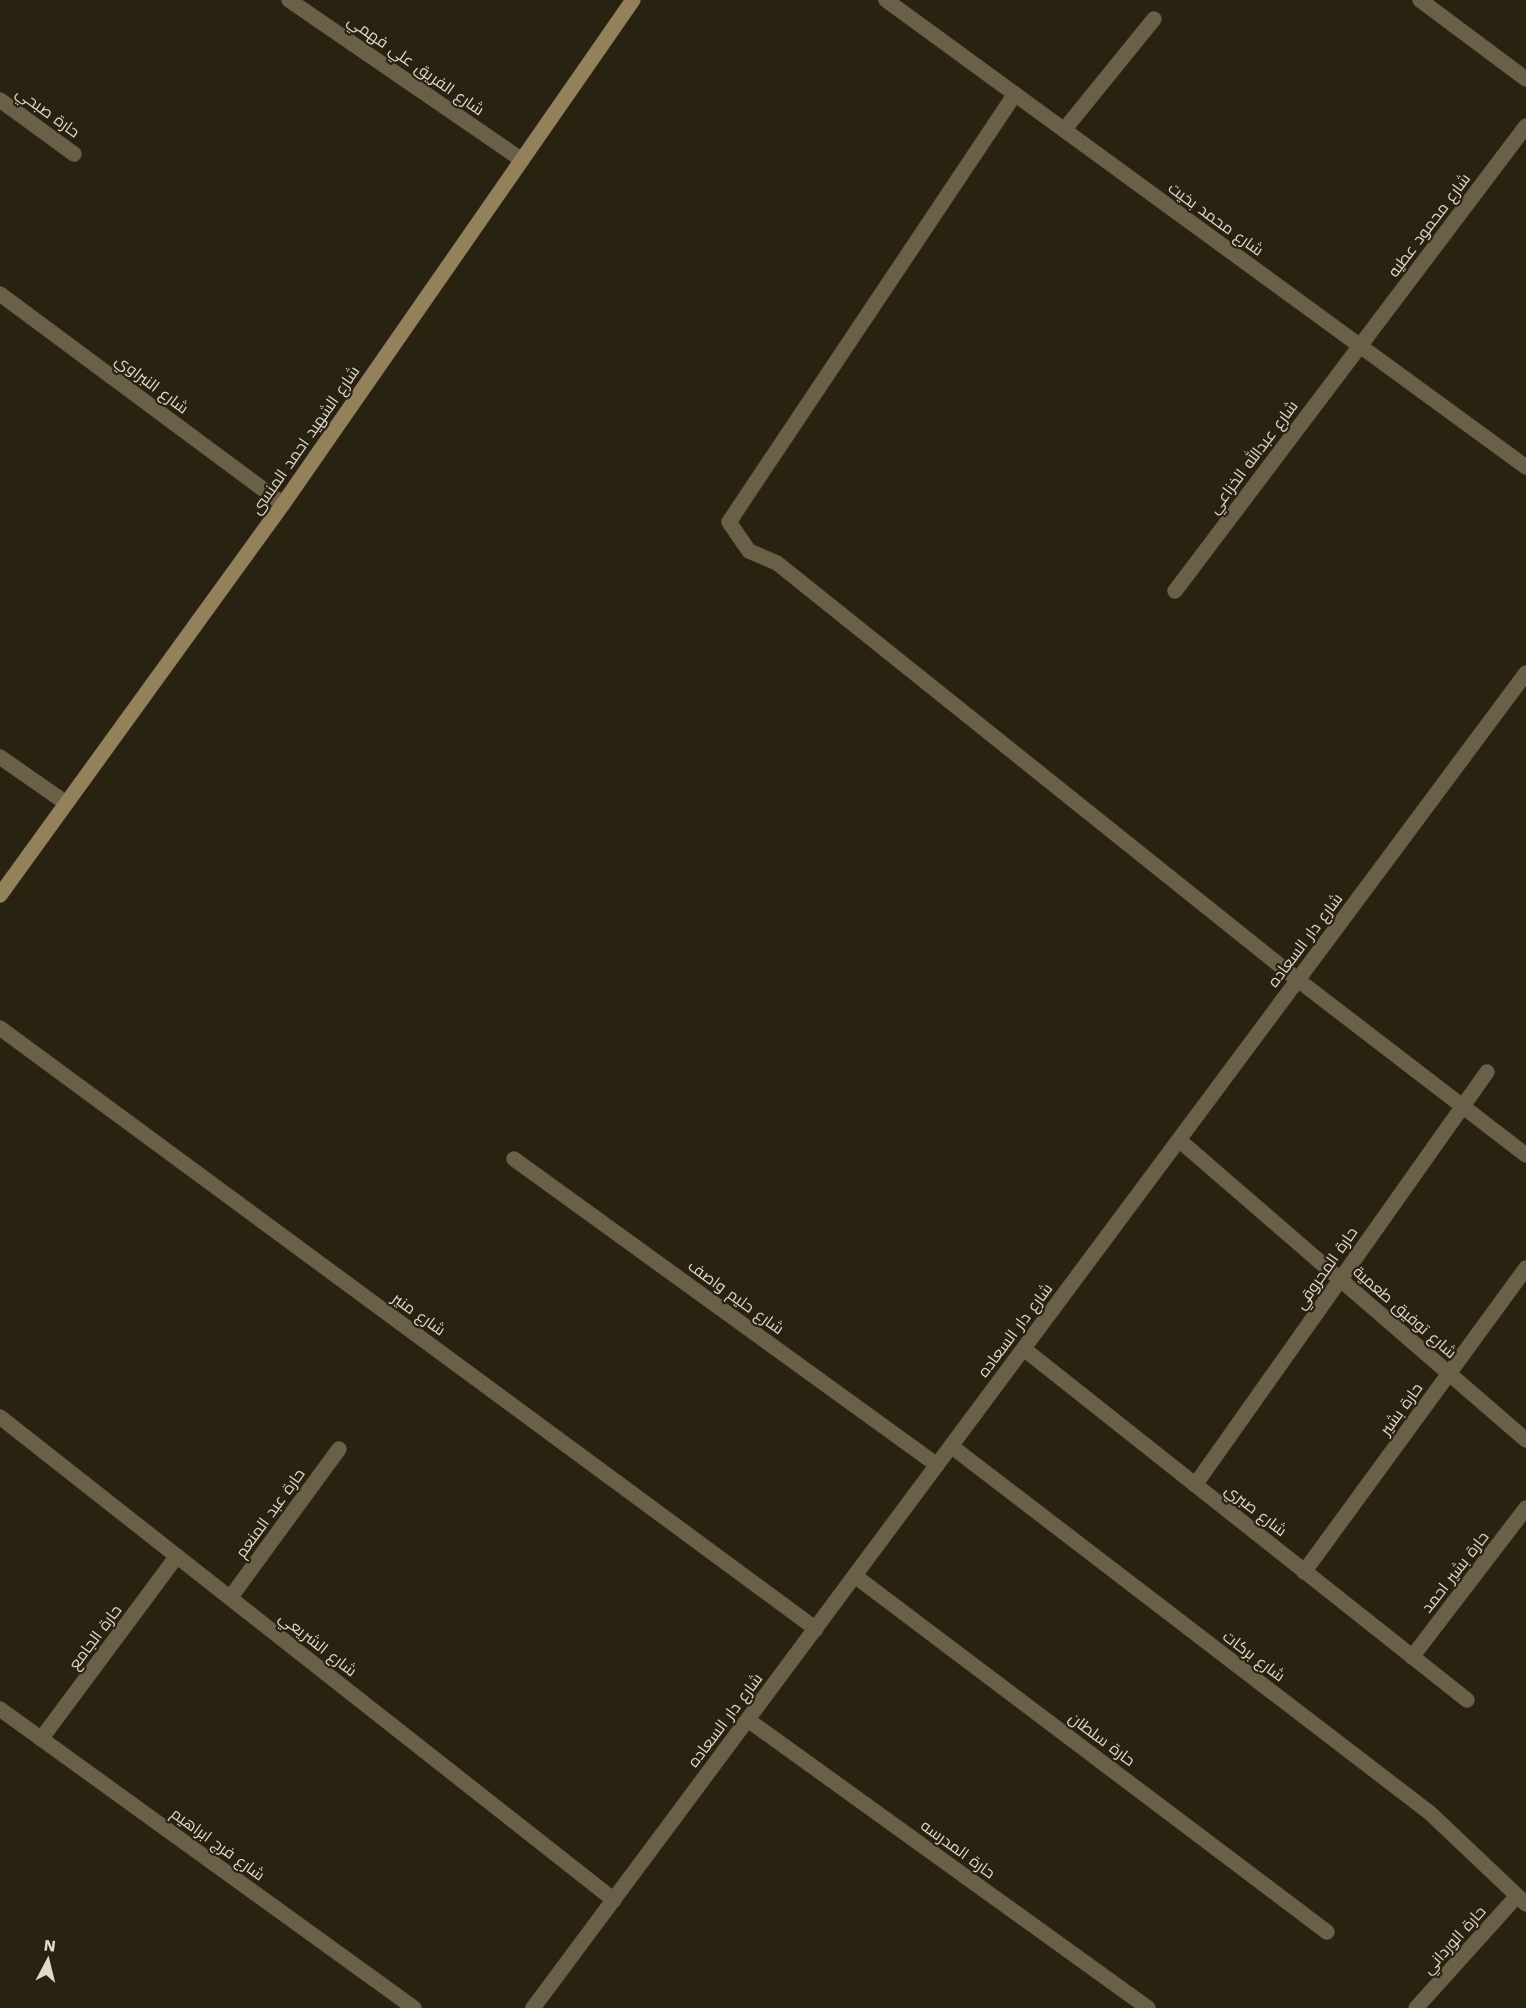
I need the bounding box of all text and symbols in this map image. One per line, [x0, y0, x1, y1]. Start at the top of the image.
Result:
street label: شارع الفريق علي فهمي [342, 11, 488, 123]
street label: حارة صبحي [10, 82, 84, 145]
street label: شارع محمود عطيه [1384, 169, 1476, 282]
street label: شارع محمد بخيت [1164, 178, 1267, 261]
street label: شارع النبراوي [109, 350, 192, 421]
street label: شارع الشهيد احمد المنسى [247, 362, 365, 519]
street label: شارع عبدالله الخزاعي [1203, 396, 1305, 520]
street label: شارع دار السعاده [1264, 889, 1348, 992]
street label: حارة المحروقي [1291, 1223, 1365, 1315]
street label: شارع حليم واصف [683, 1256, 788, 1340]
street label: شارع توفيق طعمية [1348, 1262, 1461, 1364]
street label: شارع دار السعاده [974, 1279, 1058, 1382]
street label: شارع منير [387, 1288, 449, 1341]
street label: حارة بشير [1375, 1379, 1426, 1440]
street label: حارة عبد المنعم [231, 1465, 310, 1563]
street label: شارع صبري [1219, 1480, 1291, 1543]
street label: حارة بشير احمد [1417, 1527, 1493, 1617]
street label: حارة الجامع [65, 1601, 127, 1674]
street label: شارع الشريعي [273, 1608, 361, 1683]
street label: شارع بركات [1218, 1626, 1289, 1687]
street label: شارع دار السعاده [684, 1669, 768, 1772]
street label: حارة سلطان [1064, 1708, 1139, 1771]
street label: شارع فرج ابراهيم [166, 1804, 269, 1886]
street label: حارة المدرسه [917, 1816, 999, 1882]
street label: حارة الورداني [1418, 1902, 1493, 1981]
north arrow [18, 1930, 78, 1990]
text: N [43, 1935, 57, 1956]

